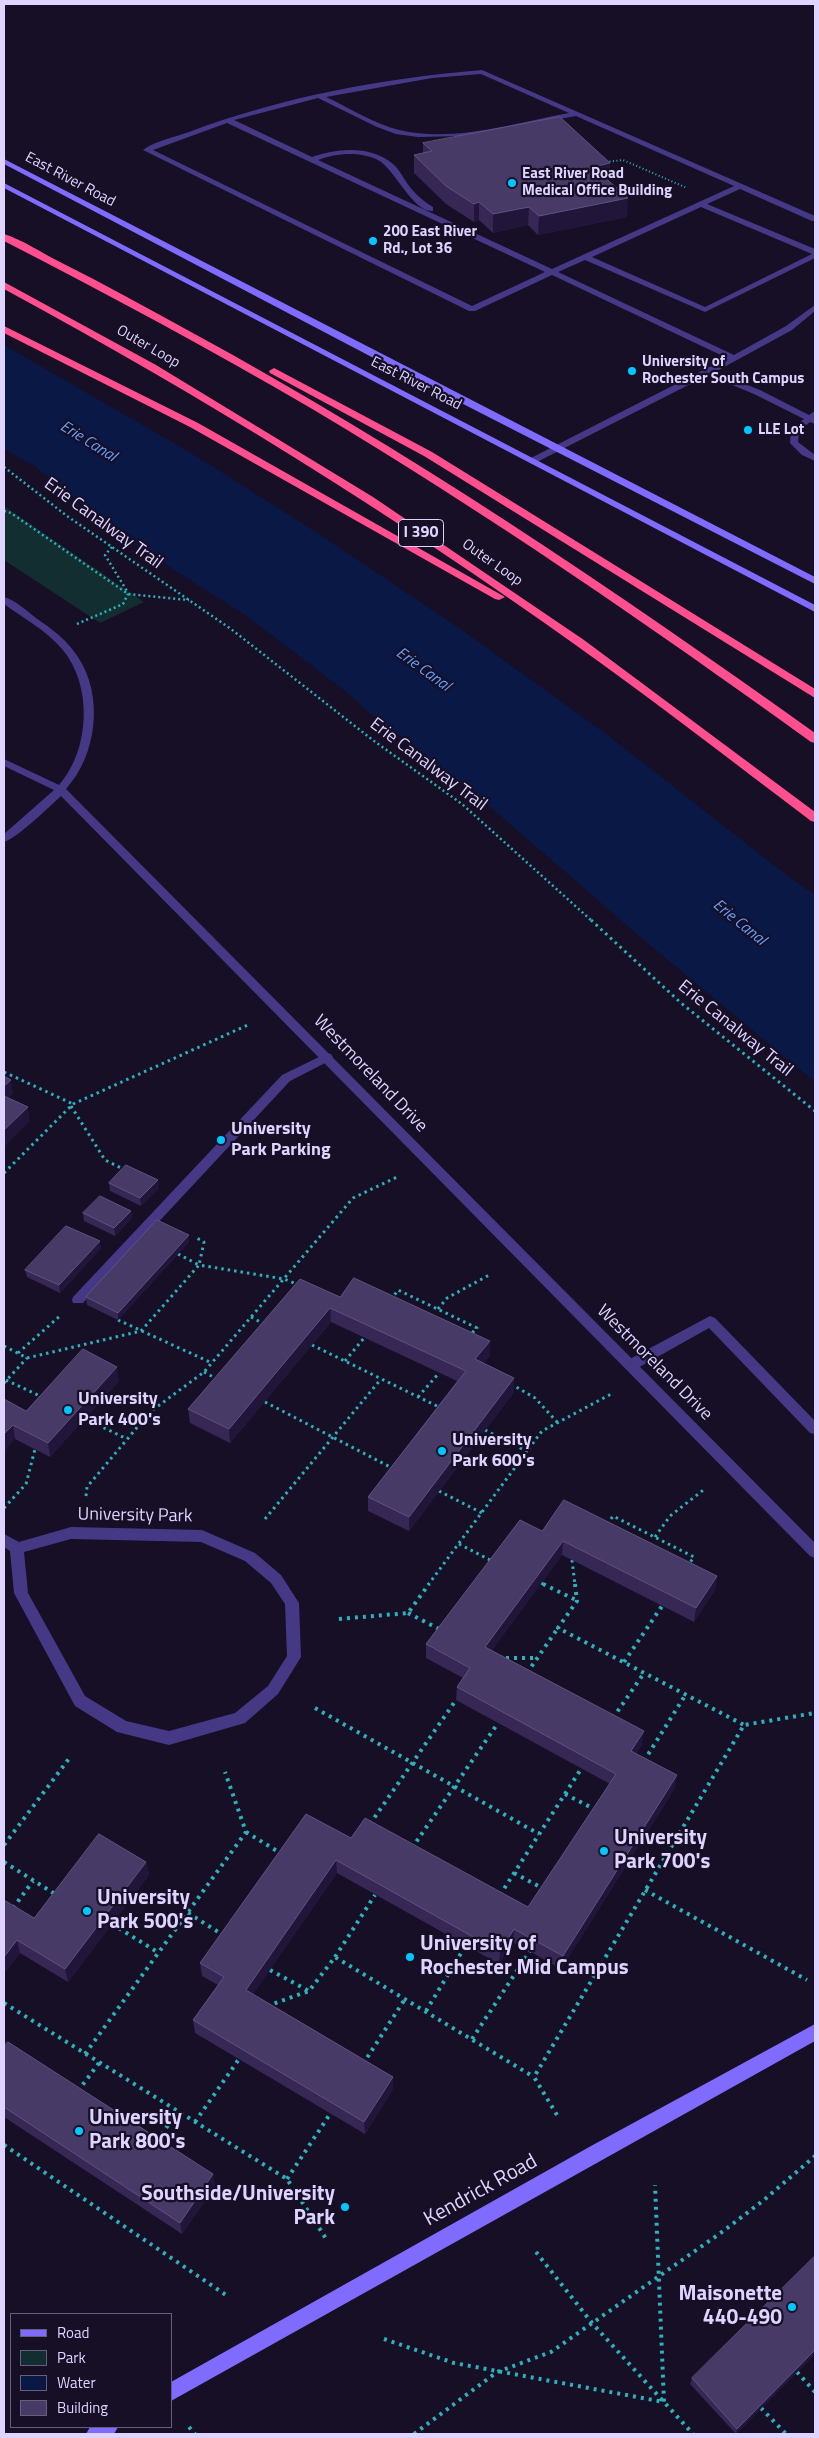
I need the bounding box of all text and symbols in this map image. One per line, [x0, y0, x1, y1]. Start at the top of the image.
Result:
street label: East River Road [22, 149, 118, 211]
place label: East River Road Medical Office Building [522, 165, 672, 200]
marker: East River Road Medical Office Building [506, 177, 518, 189]
place label: 200 East River Rd., Lot 36 [383, 223, 477, 258]
marker: 200 East River Rd., Lot 36 [367, 235, 379, 247]
street label: Outer Loop [113, 322, 183, 372]
street label: East River Road [368, 353, 464, 415]
place label: University of Rochester South Campus [642, 353, 804, 388]
marker: University of Rochester South Campus [626, 365, 638, 377]
water label: Erie Canal [56, 417, 120, 467]
place label: LLE Lot [758, 421, 804, 439]
marker: LLE Lot [742, 424, 754, 436]
street label: Erie Canalway Trail [39, 474, 167, 574]
road number: I 390 [398, 520, 444, 546]
street label: Outer Loop [458, 536, 526, 590]
water label: Erie Canal [392, 644, 454, 696]
street label: Erie Canalway Trail [365, 714, 491, 816]
water label: Erie Canal [709, 896, 769, 950]
street label: Erie Canalway Trail [673, 976, 797, 1082]
street label: Westmoreland Drive [308, 1011, 432, 1137]
place label: University Park Parking [231, 1119, 331, 1162]
marker: University Park Parking [215, 1134, 227, 1146]
street label: Westmoreland Drive [592, 1301, 716, 1425]
place label: University Park 400's [78, 1389, 161, 1432]
marker: University Park 400's [62, 1404, 74, 1416]
place label: University Park 600's [452, 1430, 535, 1472]
marker: University Park 600's [436, 1445, 448, 1457]
street label: University Park [77, 1504, 193, 1528]
place label: University Park 700's [614, 1826, 710, 1876]
marker: University Park 700's [598, 1845, 610, 1857]
place label: University Park 500's [97, 1886, 193, 1936]
marker: University Park 500's [81, 1905, 93, 1917]
place label: University of Rochester Mid Campus [420, 1932, 629, 1982]
marker: University of Rochester Mid Campus [404, 1951, 416, 1963]
place label: University Park 800's [89, 2106, 185, 2156]
marker: University Park 800's [73, 2125, 85, 2137]
street label: Kendrick Road [420, 2149, 542, 2233]
place label: Southside/University Park [141, 2182, 335, 2232]
marker: Southside/University Park [339, 2201, 351, 2213]
place label: Maisonette 440-490 [678, 2282, 782, 2332]
marker: Maisonette 440-490 [786, 2301, 798, 2313]
legend [10, 2313, 172, 2428]
text: Road [57, 2321, 89, 2344]
text: Park [57, 2346, 86, 2369]
text: Water [57, 2371, 96, 2394]
text: Building [57, 2396, 108, 2419]

